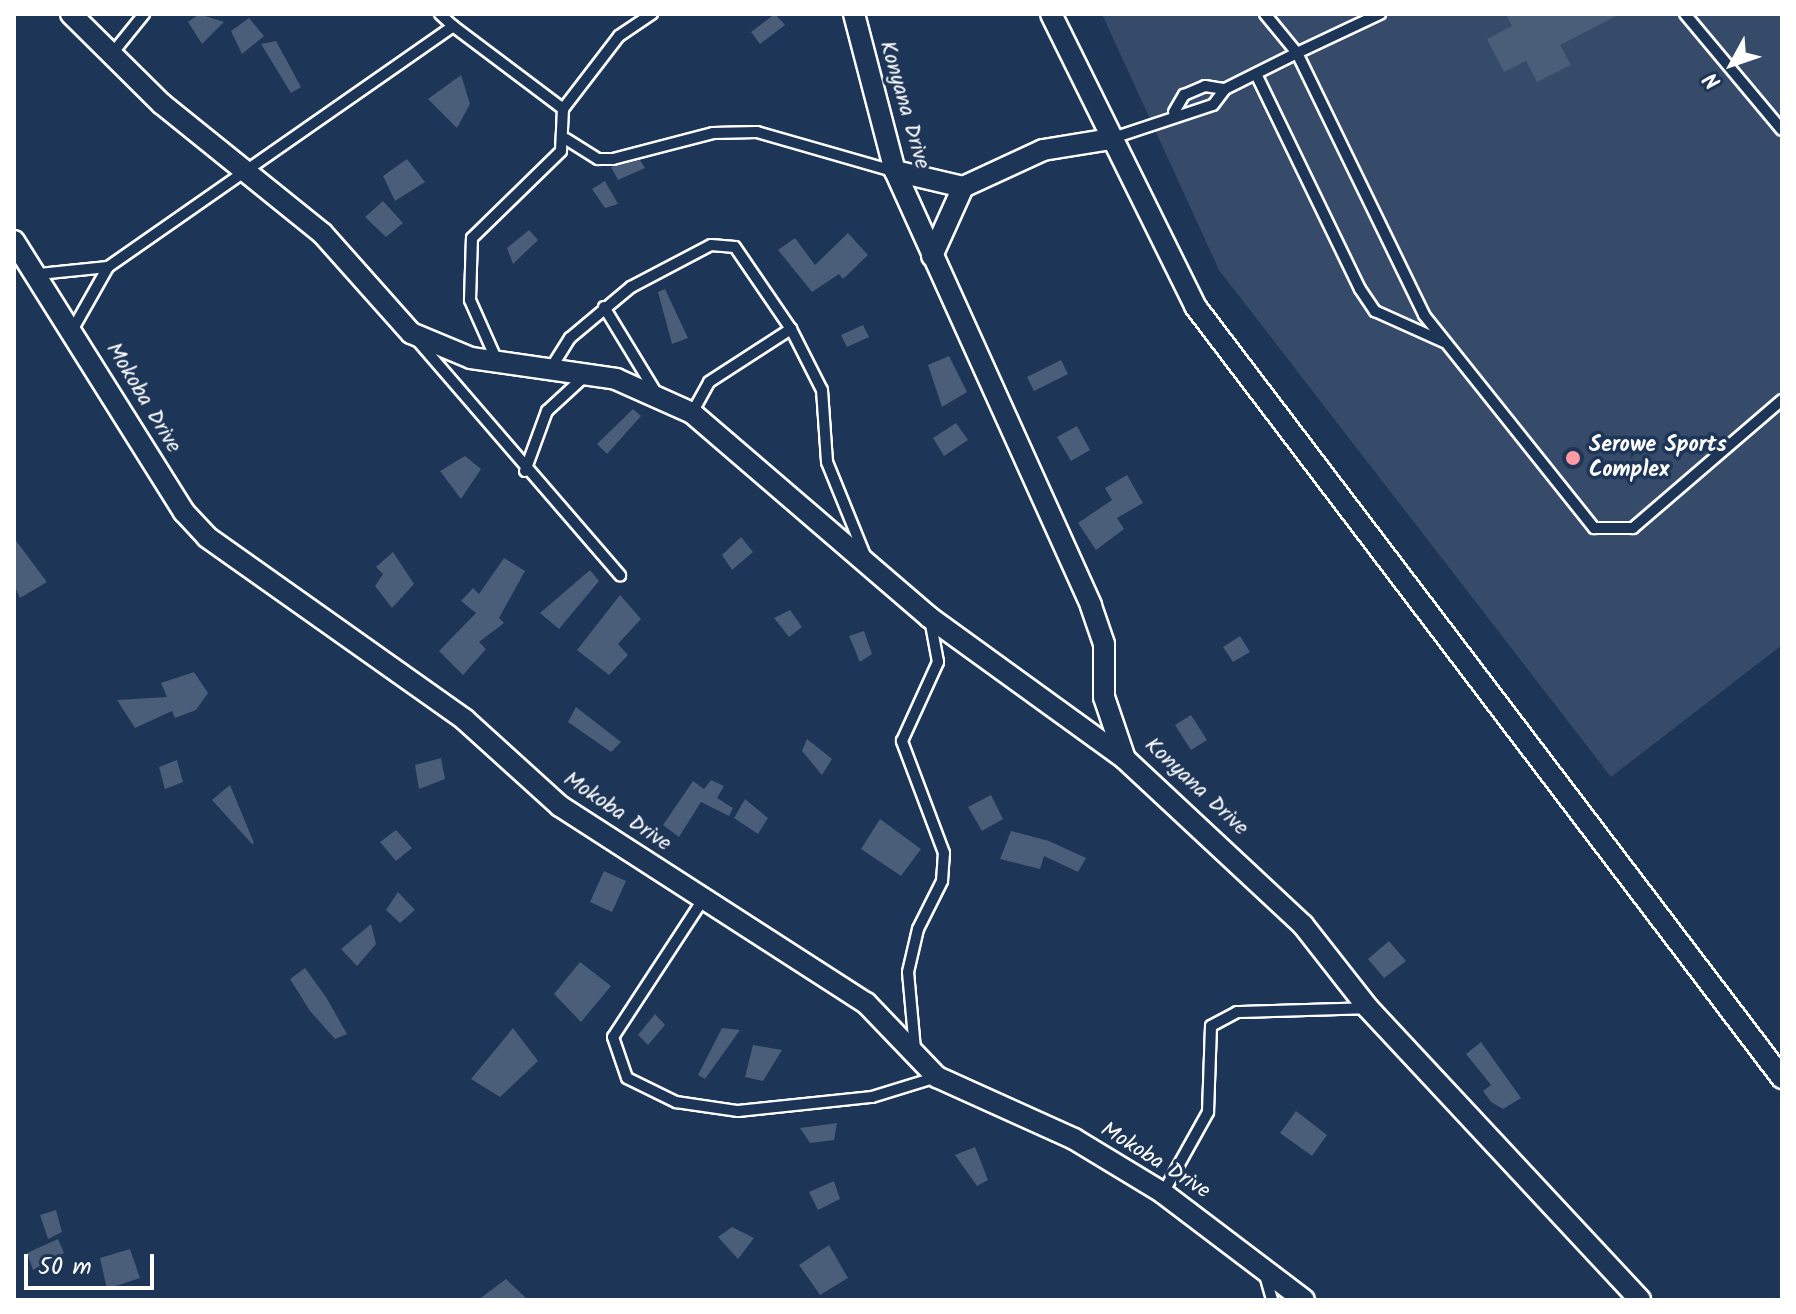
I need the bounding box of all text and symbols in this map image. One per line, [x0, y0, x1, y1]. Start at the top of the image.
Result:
north arrow [1692, 24, 1772, 104]
street label: Konyana Drive [873, 38, 935, 172]
text: N [1695, 63, 1731, 96]
street label: Mokoba Drive [100, 338, 186, 458]
place label: Serowe Sports Complex [1589, 432, 1727, 484]
marker: Serowe Sports Complex [1564, 449, 1582, 467]
street label: Konyana Drive [1139, 732, 1253, 842]
street label: Mokoba Drive [558, 766, 676, 858]
street label: Mokoba Drive [1095, 1117, 1215, 1205]
scale bar [28, 1238, 158, 1288]
text: 50 m [38, 1248, 92, 1287]

